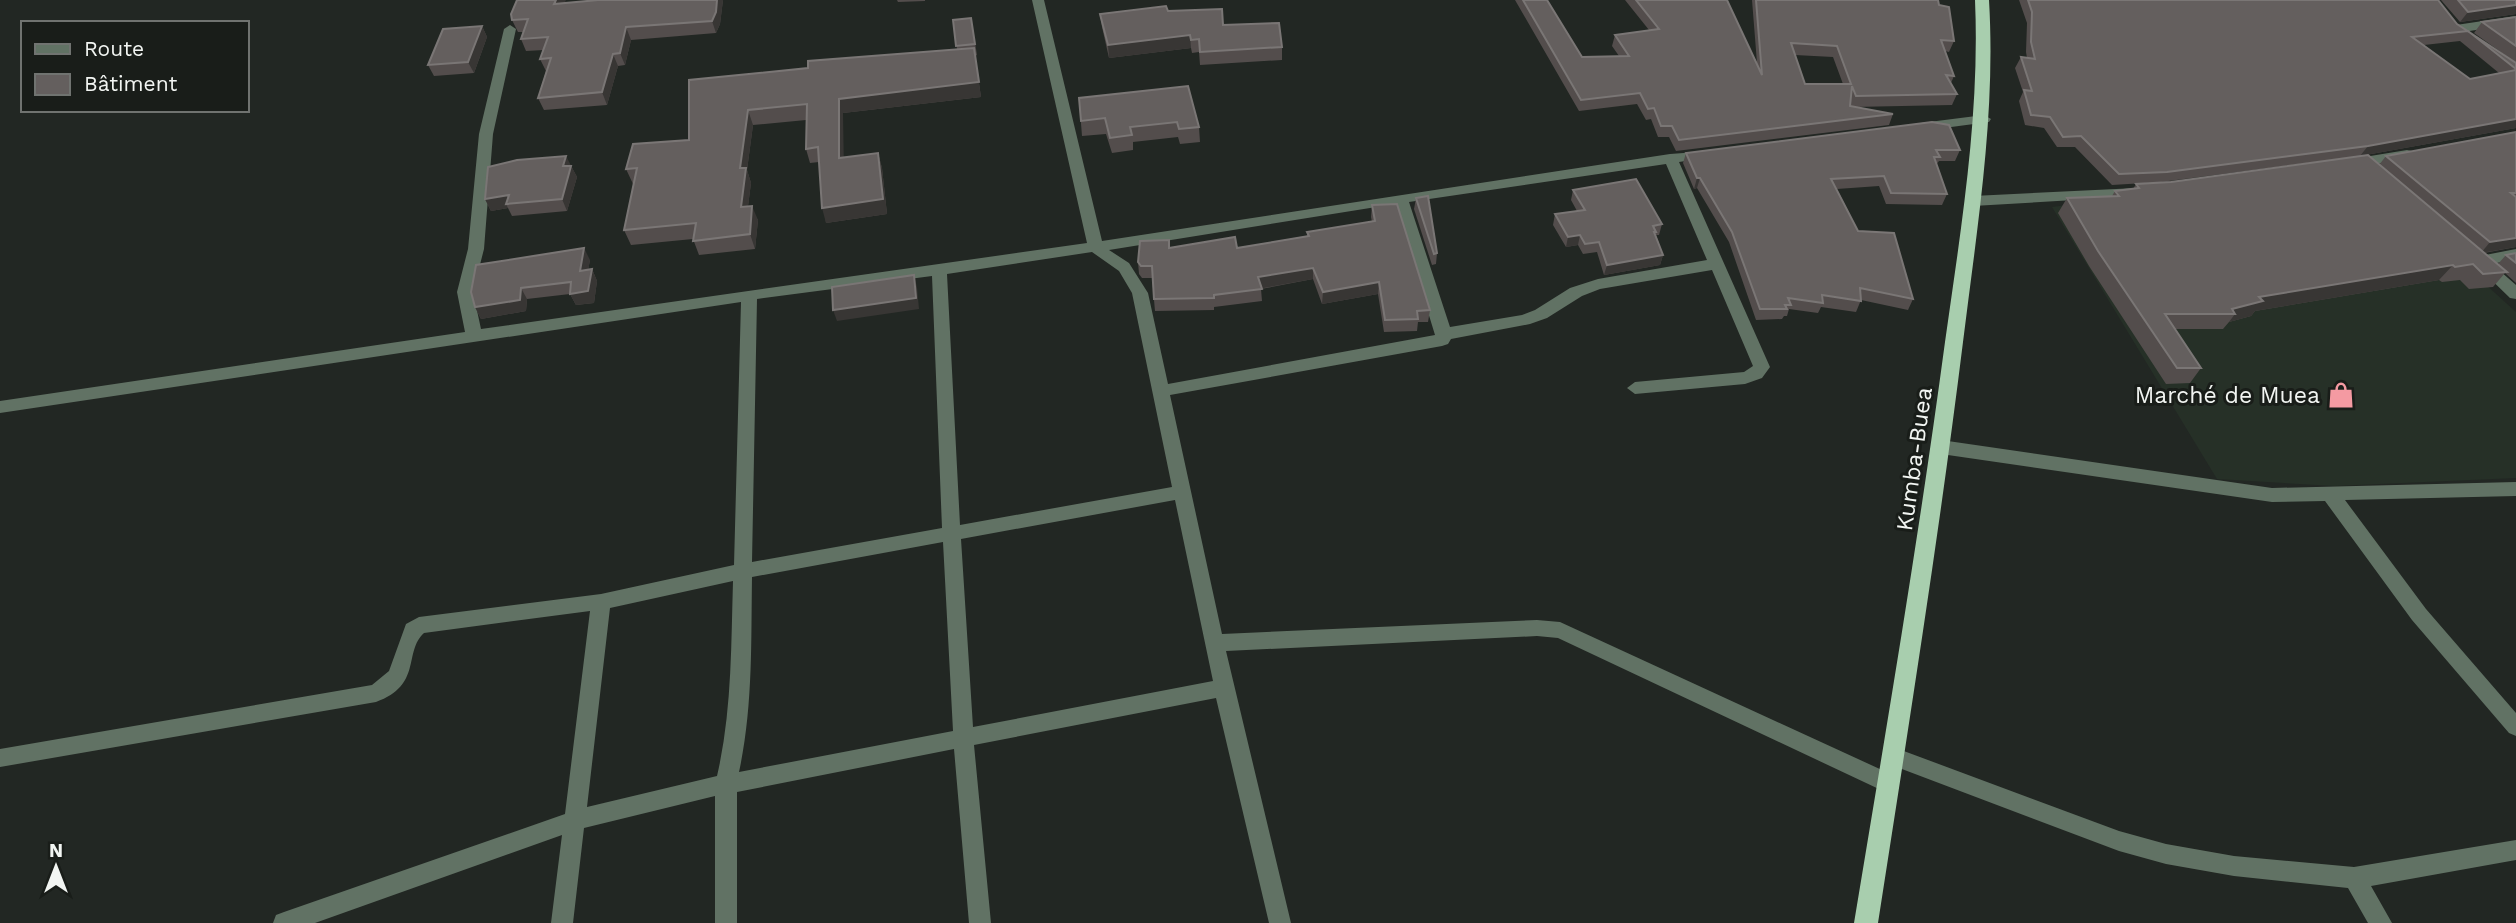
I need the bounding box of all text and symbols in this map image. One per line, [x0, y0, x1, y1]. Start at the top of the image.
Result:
legend [21, 21, 248, 112]
text: Route [84, 36, 144, 61]
text: Bâtiment [84, 71, 178, 96]
shop icon: Marché de Muea [2326, 380, 2356, 410]
place label: Marché de Muea [2135, 382, 2320, 409]
street label: Kumba-Buea [1891, 385, 1938, 533]
north arrow [21, 832, 91, 902]
text: N [49, 839, 63, 862]

